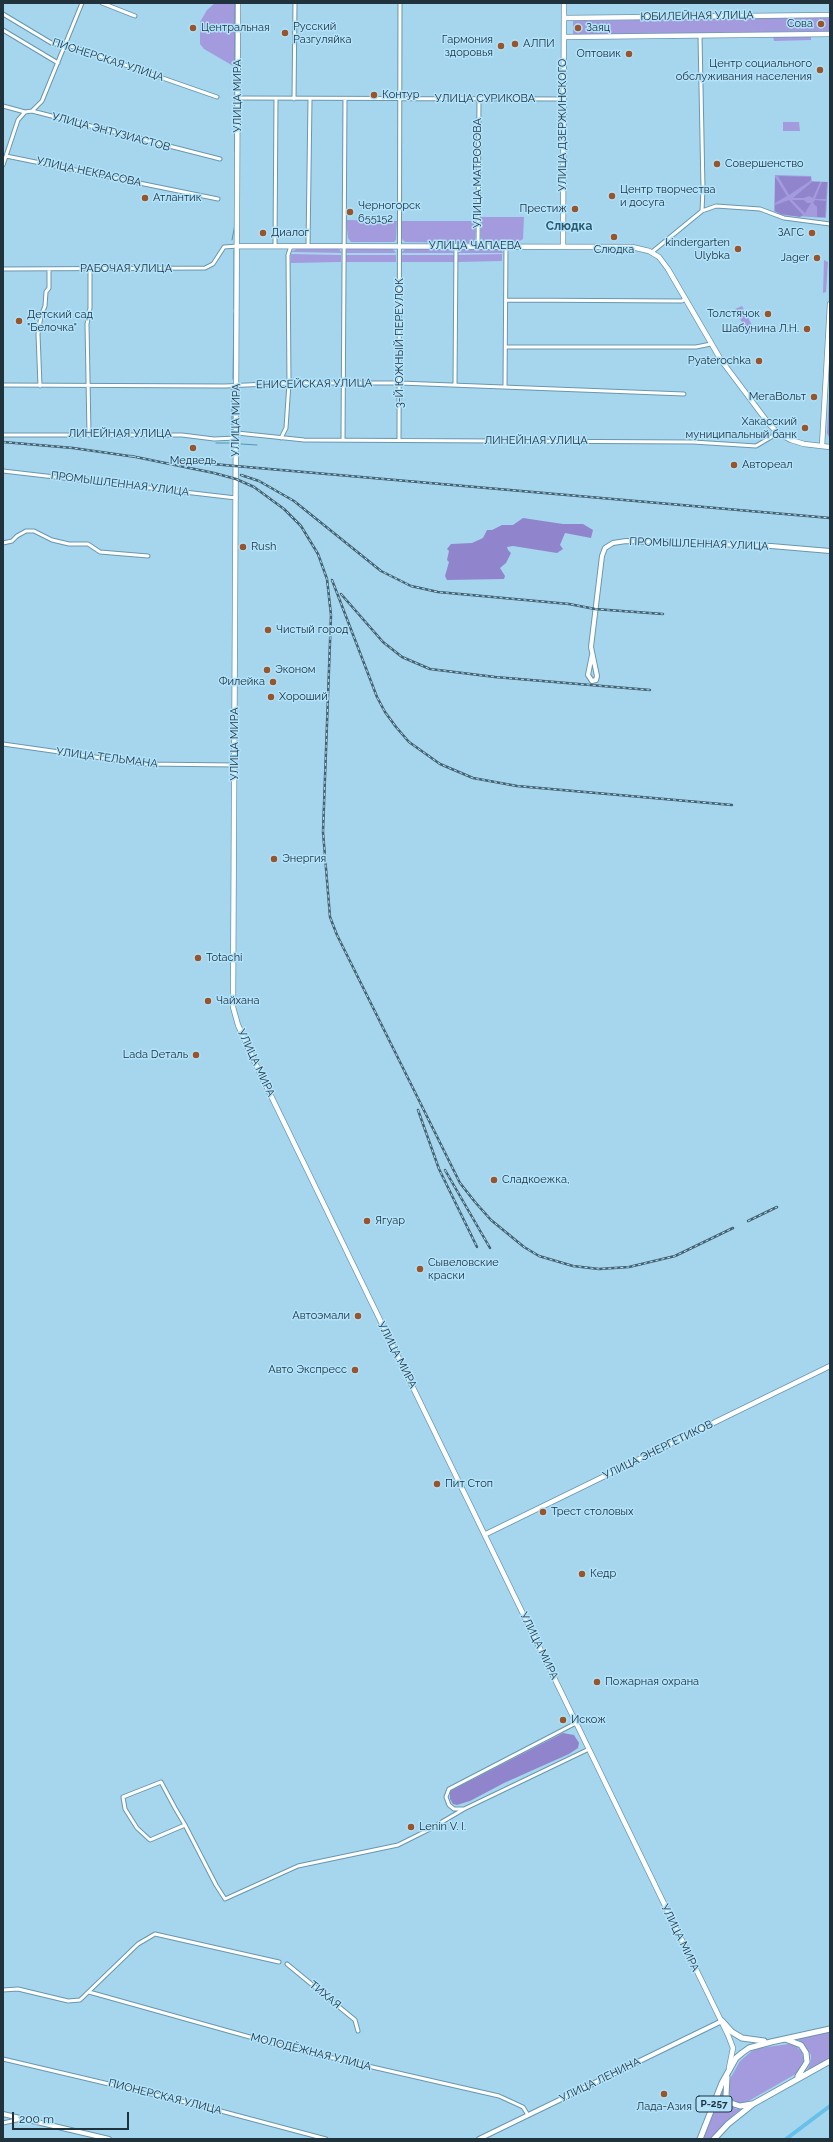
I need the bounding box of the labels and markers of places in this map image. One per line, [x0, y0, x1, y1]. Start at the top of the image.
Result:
place label: Сова [787, 17, 813, 31]
marker: Сова [816, 19, 826, 29]
place label: Русский Разгуляйка [293, 20, 351, 46]
place label: Центральная [201, 21, 270, 35]
place label: Заяц [586, 21, 610, 35]
marker: Центральная [188, 23, 198, 33]
marker: Заяц [573, 23, 583, 33]
marker: Русский Разгуляйка [280, 28, 290, 38]
place label: Гармония здоровья [442, 33, 493, 59]
place label: АЛПИ [523, 37, 555, 51]
marker: АЛПИ [510, 39, 520, 49]
marker: Гармония здоровья [496, 41, 506, 51]
place label: Оптовик [577, 47, 621, 61]
marker: Оптовик [624, 49, 634, 59]
place label: Центр социального обслуживания населения [676, 57, 812, 83]
marker: Центр социального обслуживания населения [815, 65, 825, 75]
place label: Контур [382, 88, 420, 102]
marker: Контур [369, 90, 379, 100]
place label: Совершенство [725, 157, 804, 171]
marker: Совершенство [712, 159, 722, 169]
place label: Центр творчества и досуга [620, 183, 716, 209]
place label: Атлантик [153, 191, 201, 205]
marker: Центр творчества и досуга [607, 191, 617, 201]
marker: Атлантик [140, 193, 150, 203]
place label: Черногорск 655152 [358, 199, 421, 225]
place label: Престиж [519, 202, 567, 216]
marker: Престиж [570, 204, 580, 214]
marker: Черногорск 655152 [345, 207, 355, 217]
place label: Диалог [271, 226, 309, 240]
place label: ЗАГС [778, 226, 804, 240]
marker: Диалог [258, 228, 268, 238]
marker: ЗАГС [807, 228, 817, 238]
marker: Слюдка [609, 232, 619, 242]
place label: kindergarten Ulybka [665, 236, 730, 262]
place label: Слюдка [594, 243, 634, 257]
marker: kindergarten Ulybka [733, 244, 743, 254]
place label: Jager [781, 251, 809, 265]
marker: Jager [812, 253, 822, 263]
place label: Толстячок [707, 307, 760, 321]
place label: Детский сад "Белочка" [27, 308, 93, 334]
marker: Толстячок [763, 309, 773, 319]
marker: Детский сад "Белочка" [14, 316, 24, 326]
place label: Шабунина Л.Н. [722, 322, 799, 336]
marker: Шабунина Л.Н. [802, 324, 812, 334]
place label: Pyaterochka [688, 354, 751, 368]
marker: Pyaterochka [754, 356, 764, 366]
place label: МегаВольт [749, 390, 806, 404]
marker: МегаВольт [809, 392, 819, 402]
place label: Хакасский муниципальный банк [686, 415, 797, 441]
marker: Хакасский муниципальный банк [800, 423, 810, 433]
marker: Медведь [188, 443, 198, 453]
place label: Медведь [170, 454, 216, 468]
place label: Автореал [742, 458, 793, 472]
marker: Автореал [729, 460, 739, 470]
place label: Rush [251, 540, 276, 554]
marker: Rush [238, 542, 248, 552]
place label: Чистый город [276, 623, 348, 637]
marker: Чистый город [263, 625, 273, 635]
place label: Эконом [275, 663, 315, 677]
marker: Эконом [262, 665, 272, 675]
place label: Филейка [219, 675, 265, 689]
marker: Филейка [268, 677, 278, 687]
place label: Хороший [279, 690, 328, 704]
marker: Хороший [266, 692, 276, 702]
place label: Энергия [282, 852, 326, 866]
marker: Энергия [269, 854, 279, 864]
place label: Totachi [206, 951, 242, 965]
marker: Totachi [193, 953, 203, 963]
place label: Чайхана [216, 994, 260, 1008]
marker: Чайхана [203, 996, 213, 1006]
place label: Lada Dеталь [123, 1048, 188, 1062]
marker: Lada Dеталь [191, 1050, 201, 1060]
place label: Сладкоежка, [502, 1173, 569, 1187]
marker: Сладкоежка, [489, 1175, 499, 1185]
place label: Ягуар [375, 1214, 405, 1228]
marker: Ягуар [362, 1216, 372, 1226]
place label: Сывеловские краски [428, 1256, 499, 1282]
marker: Сывеловские краски [415, 1264, 425, 1274]
place label: Автоэмали [292, 1309, 350, 1323]
marker: Автоэмали [353, 1311, 363, 1321]
place label: Авто Экспресс [268, 1363, 347, 1377]
marker: Авто Экспресс [350, 1365, 360, 1375]
place label: Пит Стоп [445, 1477, 493, 1491]
marker: Пит Стоп [432, 1479, 442, 1489]
place label: Трест столовых [551, 1505, 634, 1519]
marker: Трест столовых [538, 1507, 548, 1517]
place label: Кедр [590, 1567, 616, 1581]
marker: Кедр [577, 1569, 587, 1579]
place label: Пожарная охрана [605, 1675, 699, 1689]
marker: Пожарная охрана [592, 1677, 602, 1687]
place label: Искож [571, 1713, 606, 1727]
marker: Искож [558, 1715, 568, 1725]
place label: Lenin V. I. [419, 1820, 466, 1834]
marker: Lenin V. I. [406, 1822, 416, 1832]
marker: Лада-Азия [659, 2089, 669, 2099]
place label: Лада-Азия [636, 2100, 692, 2114]

